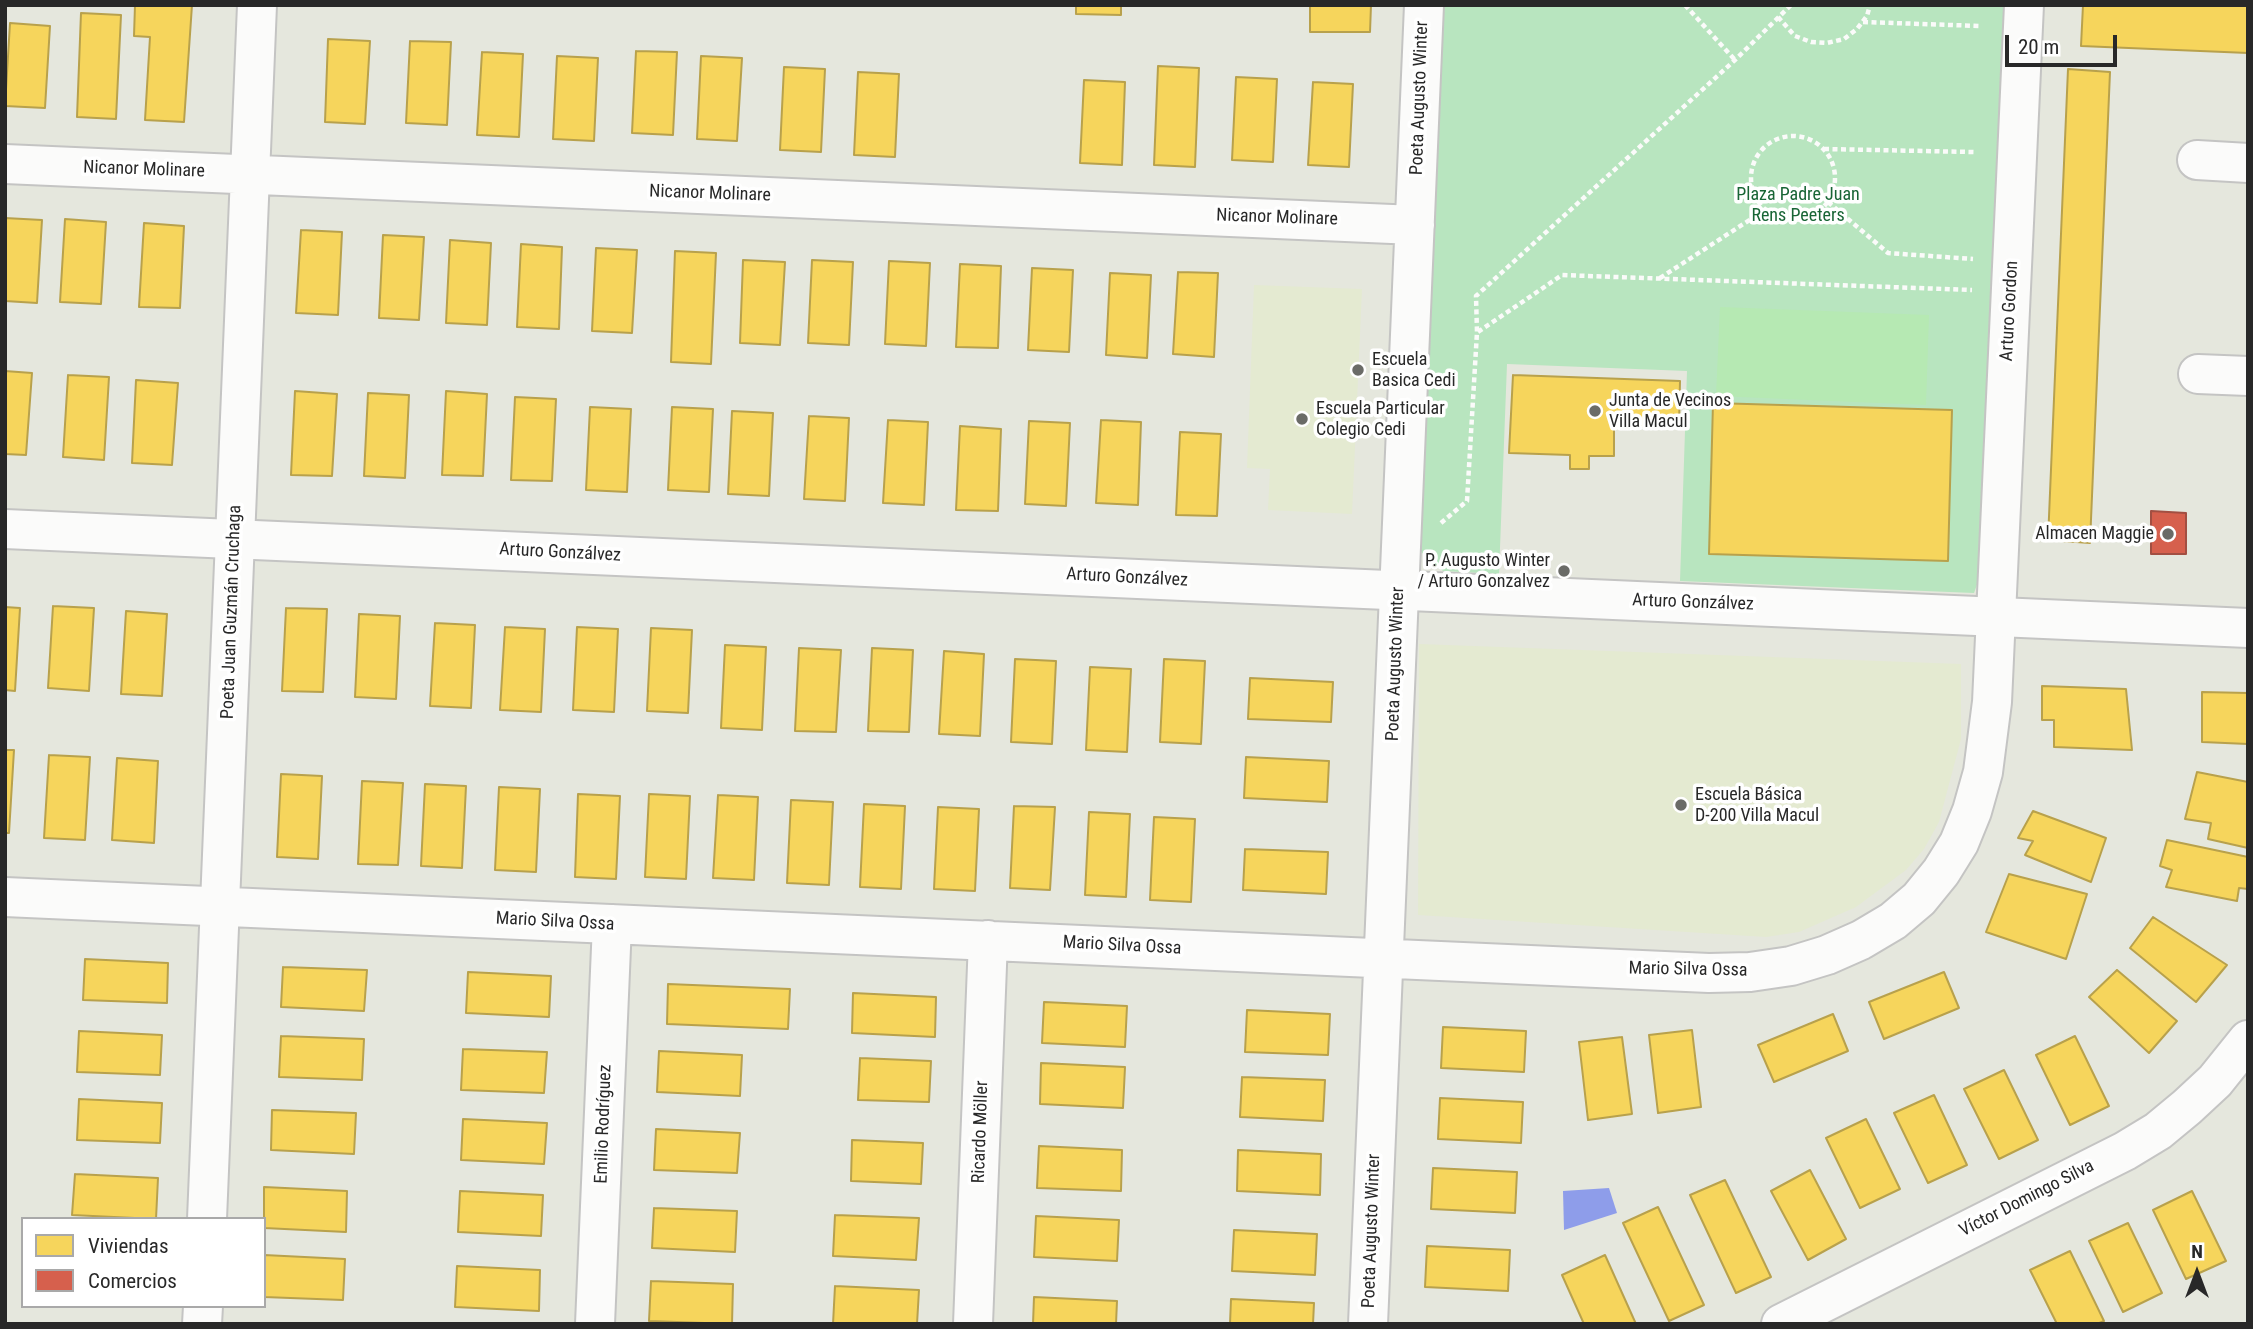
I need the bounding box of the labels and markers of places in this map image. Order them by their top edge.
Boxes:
place label: Escuela Basica Cedi [1372,349,1456,392]
marker: Escuela Basica Cedi [1350,362,1366,378]
place label: Junta de Vecinos Villa Macul [1609,390,1731,432]
place label: Escuela Particular Colegio Cedi [1316,398,1445,440]
marker: Junta de Vecinos Villa Macul [1587,403,1603,419]
marker: Escuela Particular Colegio Cedi [1294,411,1310,427]
place label: Almacen Maggie [2035,523,2154,545]
marker: Almacen Maggie [2160,526,2176,542]
place label: P. Augusto Winter / Arturo Gonzalvez [1417,550,1550,592]
marker: P. Augusto Winter / Arturo Gonzalvez [1556,563,1572,579]
place label: Escuela Básica D-200 Villa Macul [1695,784,1819,826]
marker: Escuela Básica D-200 Villa Macul [1673,797,1689,813]

